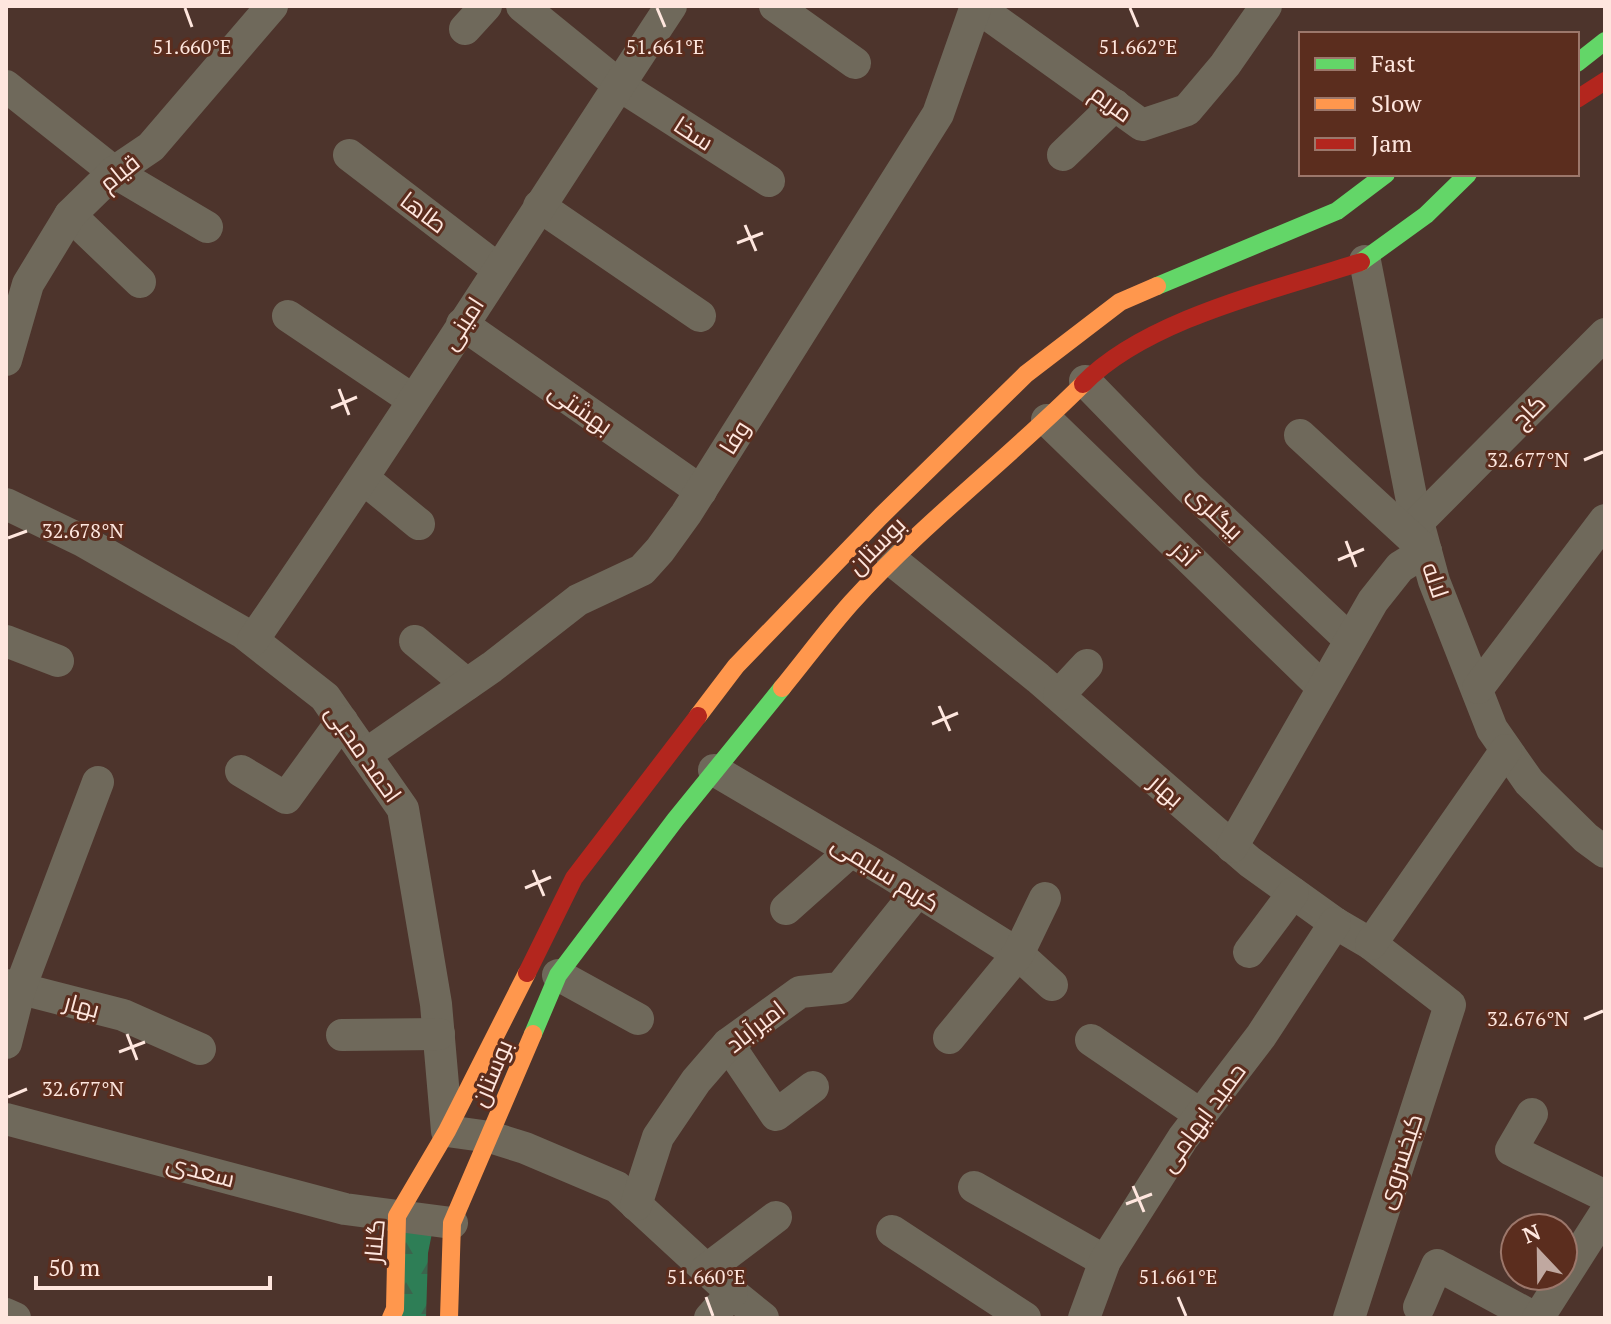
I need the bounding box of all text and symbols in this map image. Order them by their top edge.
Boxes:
legend [1299,32,1579,176]
text: 51.660°E [153,33,232,60]
text: 51.661°E [626,33,705,60]
text: 51.662°E [1099,33,1178,60]
text: Fast [1371,47,1416,79]
street label: مریم [1084,77,1140,130]
text: Slow [1371,87,1422,119]
street label: سخا [668,108,720,158]
text: Jam [1371,127,1412,159]
street label: قیام [92,146,147,199]
street label: طاها [394,184,454,240]
street label: امینی [433,290,491,356]
street label: بهشتی [543,374,619,442]
street label: کاج [1504,387,1553,436]
street label: وفا [711,414,757,460]
text: 32.677°N [1487,446,1569,473]
street label: بیگلری [1181,477,1251,547]
street label: بوستان [840,509,912,581]
text: 32.678°N [42,517,124,544]
street label: آذر [1164,532,1205,573]
street label: لاله [1415,558,1457,602]
street label: احمد محبی [319,698,409,808]
street label: بهار [1142,765,1191,814]
street label: کریم سلیمی [825,827,946,920]
street label: بهار [59,984,103,1025]
street label: امیرآباد [718,993,792,1059]
text: 32.676°N [1487,1005,1569,1032]
street label: بوستان [463,1034,519,1112]
street label: حمید ایهامی [1152,1056,1252,1178]
text: 32.677°N [42,1075,124,1102]
street label: کیخسروی [1369,1109,1429,1213]
street label: سعدی [163,1146,239,1194]
north arrow [1499,1212,1579,1292]
text: N [1518,1216,1545,1250]
street label: گلنار [356,1218,392,1266]
scale bar [36,1240,270,1290]
text: 50 m [48,1251,100,1283]
text: 51.660°E [667,1263,746,1290]
text: 51.661°E [1139,1263,1218,1290]

